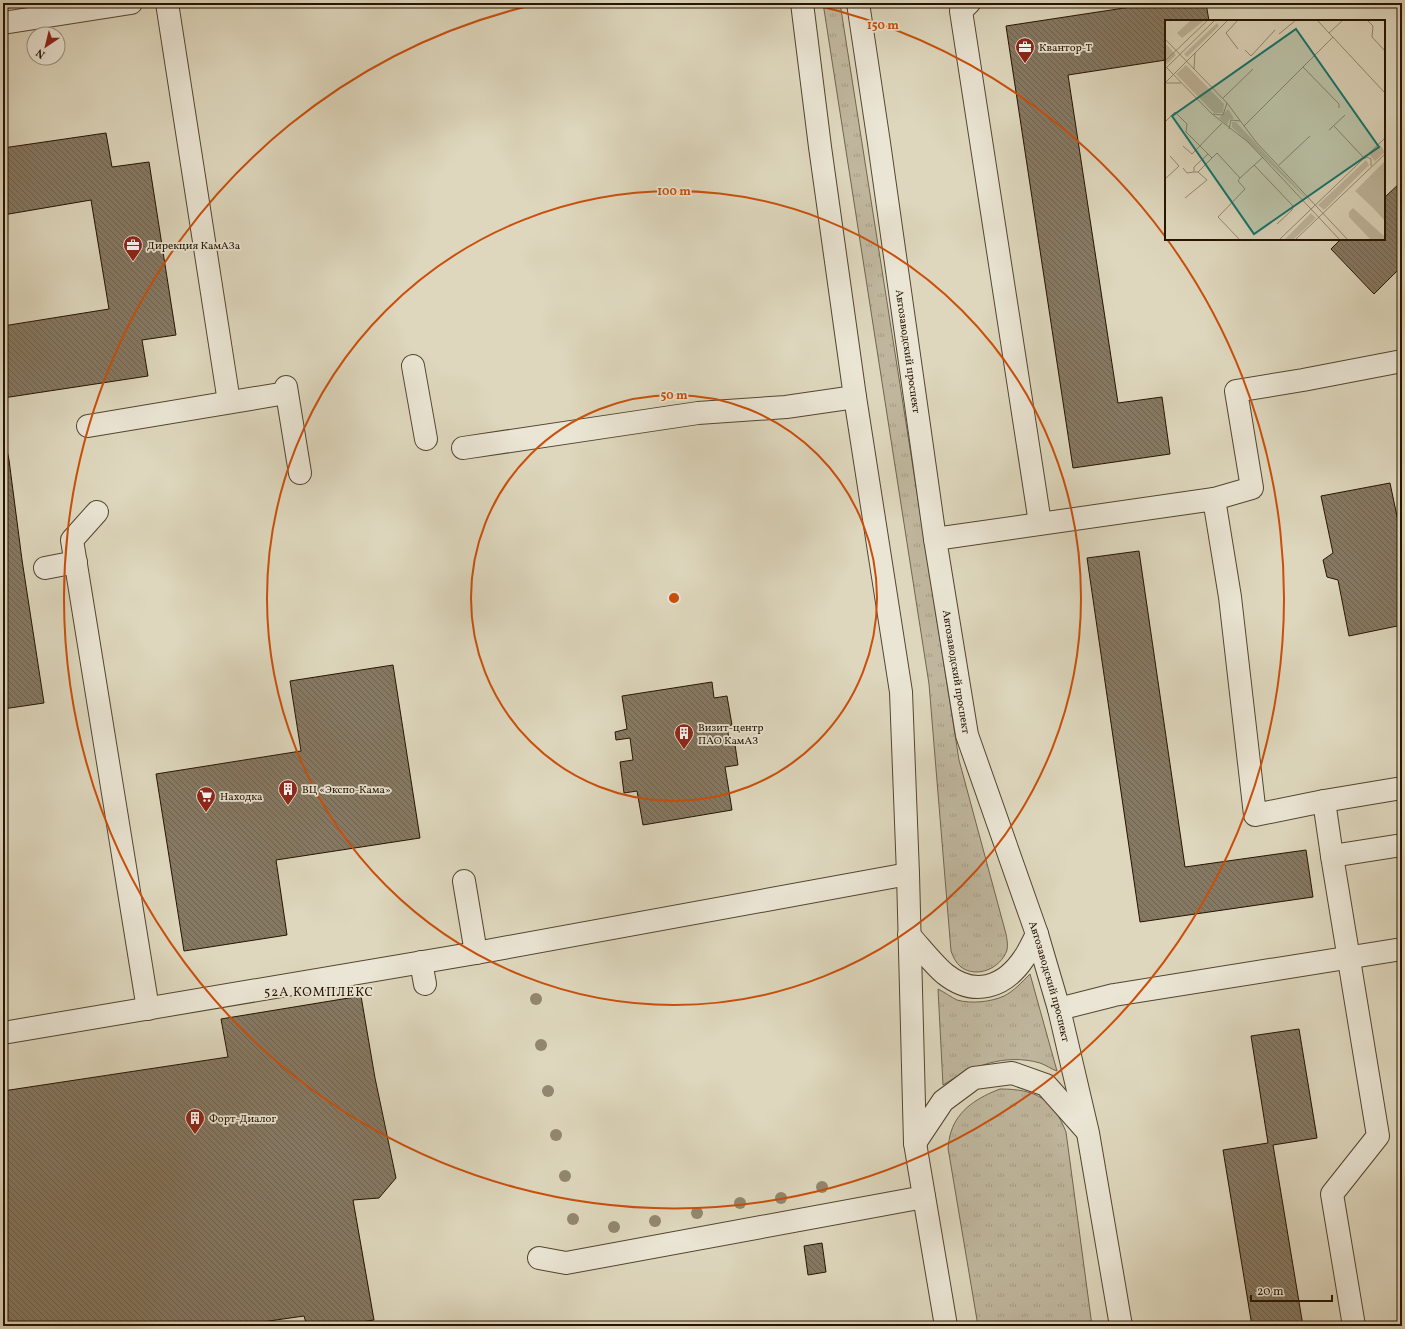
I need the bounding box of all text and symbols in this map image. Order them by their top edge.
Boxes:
text: 150 m [867,18,899,34]
inset map [1165,20,1385,240]
north arrow [26,26,66,66]
office icon: Квантор-Т [1014,36,1036,64]
place label: Квантор-Т [1039,41,1093,56]
text: N [34,45,49,61]
text: 100 m [657,184,691,200]
office icon: Дирекция КамАЗа [122,234,144,262]
place label: Дирекция КамАЗа [147,239,241,254]
street label: Автозаводский проспект [891,289,923,415]
text: 50 m [660,388,688,404]
centre of rings [667,591,681,605]
street label: Автозаводский проспект [938,609,973,735]
place label: Визит-центр ПАО КамАЗ [698,721,764,749]
building icon: Визит-центр ПАО КамАЗ [673,722,695,750]
building icon: ВЦ «Экспо-Кама» [277,778,299,806]
place label: ВЦ «Экспо-Кама» [302,783,391,798]
supermarket icon: Находка [195,785,217,813]
place label: Находка [220,790,263,805]
street label: Автозаводский проспект [1024,919,1073,1044]
district label: 52А КОМПЛЕКС [264,984,374,1002]
building icon: Форт-Диалог [184,1107,206,1135]
place label: Форт-Диалог [209,1112,276,1127]
scale bar [1251,1277,1332,1303]
text: 20 m [1257,1284,1284,1300]

